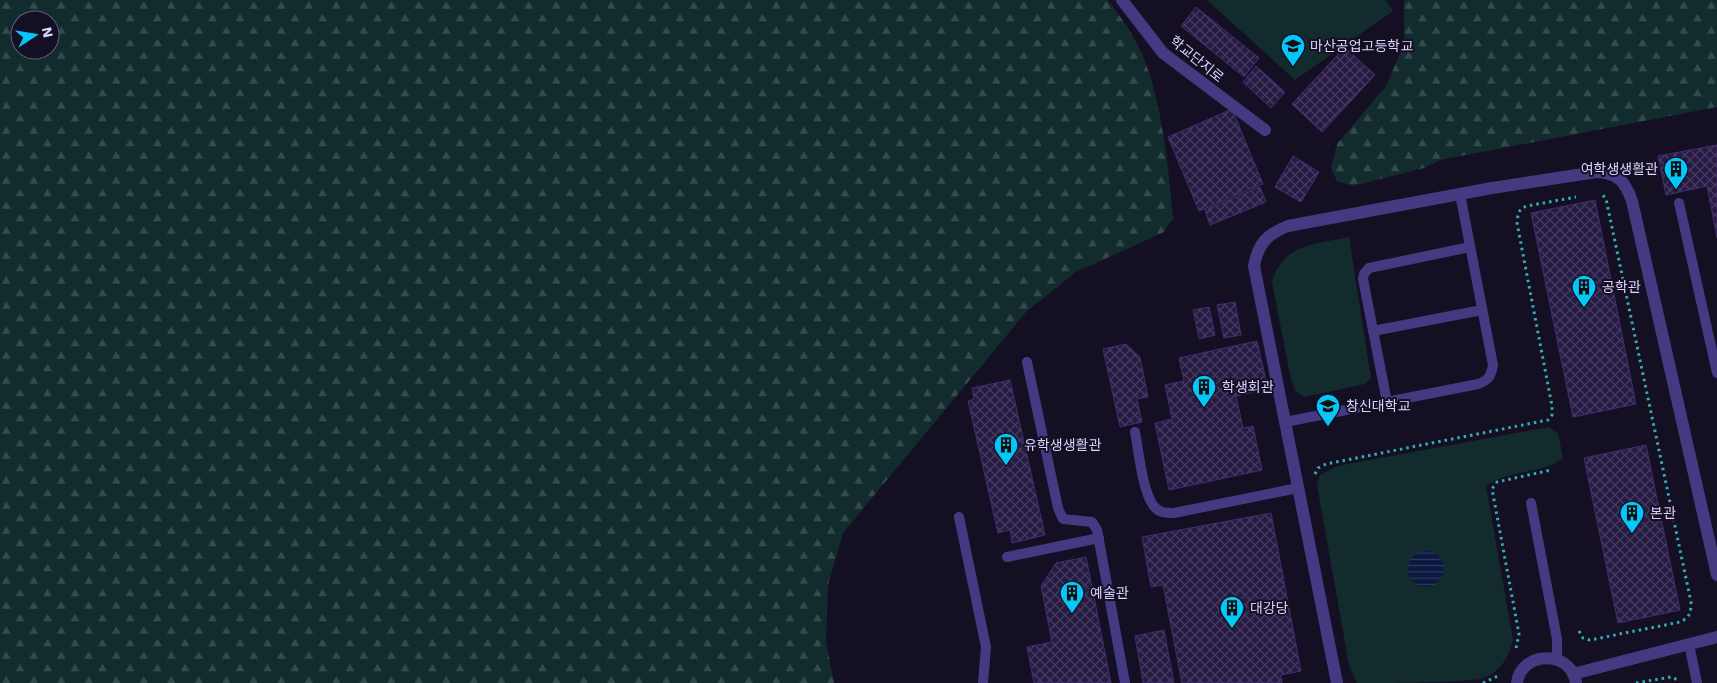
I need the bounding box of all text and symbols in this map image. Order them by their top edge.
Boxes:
north arrow [10,10,60,60]
text: N [39,26,57,39]
street label: 학교단지로 [1167,33,1227,86]
school or university icon: 마산공업고등학교 [1280,33,1306,67]
place label: 마산공업고등학교 [1310,38,1413,54]
building icon: 여학생생활관 [1663,156,1689,190]
place label: 여학생생활관 [1581,161,1658,177]
building icon: 공학관 [1571,274,1597,308]
place label: 공학관 [1602,279,1641,295]
building icon: 학생회관 [1191,374,1217,408]
place label: 학생회관 [1222,379,1274,395]
school or university icon: 창신대학교 [1315,393,1341,427]
place label: 창신대학교 [1346,398,1411,414]
building icon: 유학생생활관 [993,432,1019,466]
place label: 유학생생활관 [1024,437,1101,453]
building icon: 본관 [1619,500,1645,534]
place label: 본관 [1650,505,1676,521]
building icon: 예술관 [1059,580,1085,614]
place label: 예술관 [1090,585,1129,601]
building icon: 대강당 [1219,595,1245,629]
place label: 대강당 [1250,600,1289,616]

